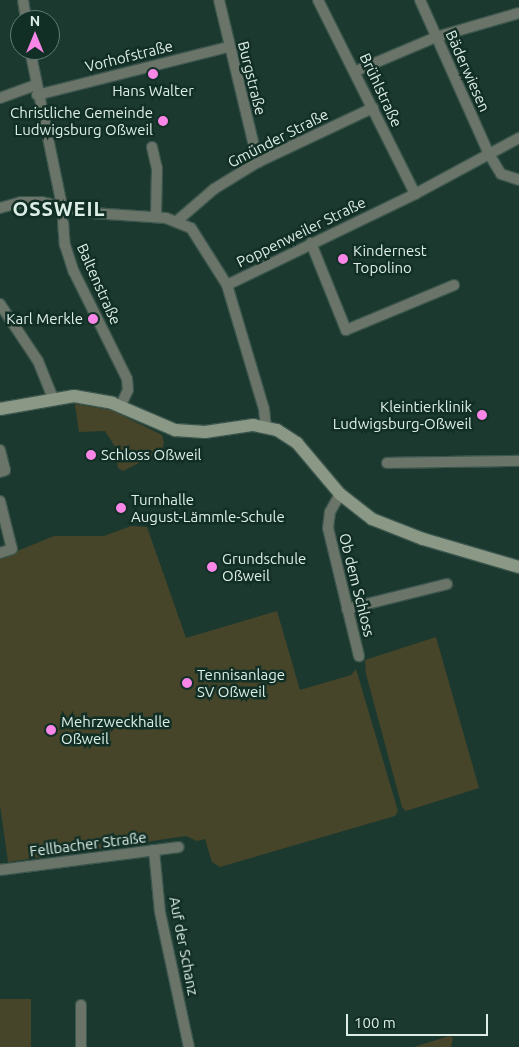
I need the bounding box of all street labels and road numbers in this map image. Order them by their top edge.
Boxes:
street label: Bäderwiesen [442,28,494,114]
street label: Vorhofstraße [83,36,175,76]
street label: Burgstraße [234,39,270,117]
street label: Brühlstraße [356,50,406,130]
street label: Gmünder Straße [225,105,331,171]
street label: Poppenweiler Straße [234,193,368,271]
street label: Baltenstraße [73,241,125,327]
street label: Ob dem Schloss [335,531,379,639]
street label: Fellbacher Straße [28,828,148,860]
street label: Auf der Schanz [166,895,202,997]

